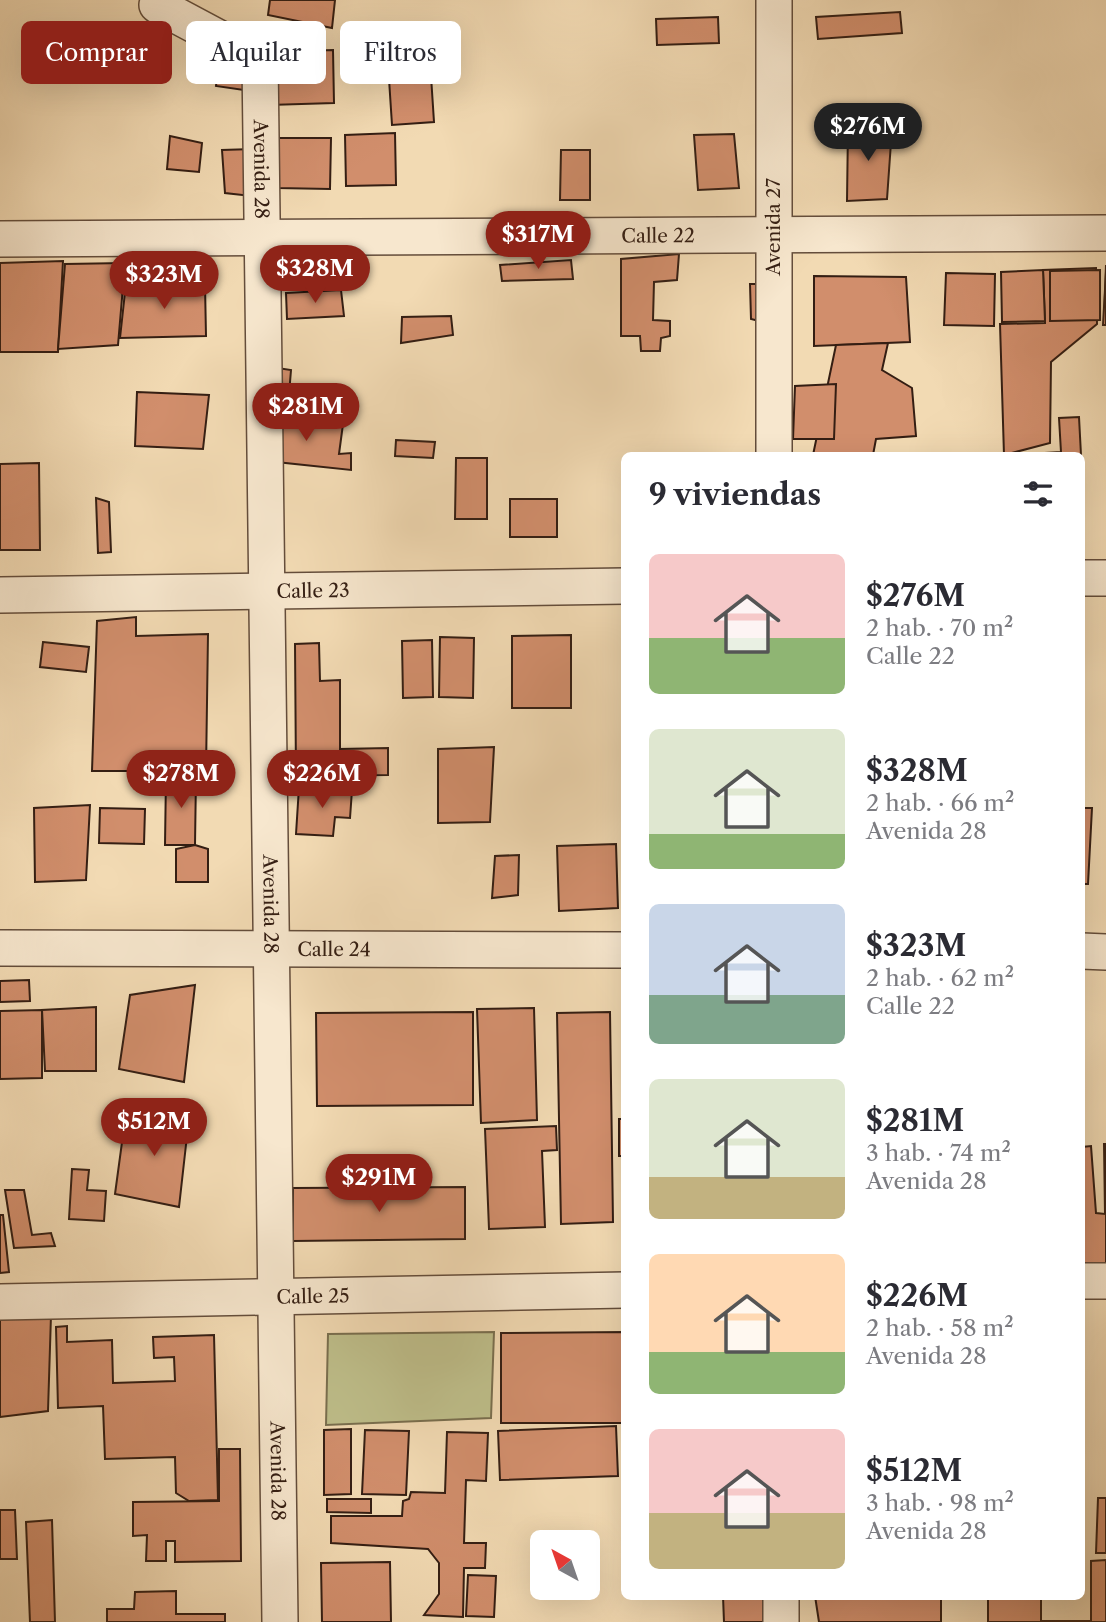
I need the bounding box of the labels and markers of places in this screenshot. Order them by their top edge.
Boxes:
pin: $276M [819,104,917,163]
pin: $317M [489,212,587,271]
pin: $328M [266,246,364,305]
pin: $323M [115,252,213,311]
pin: $281M [257,384,355,443]
pin: $278M [132,750,230,810]
pin: $226M [273,750,371,810]
pin: $512M [105,1098,203,1158]
pin: $291M [330,1154,428,1214]

